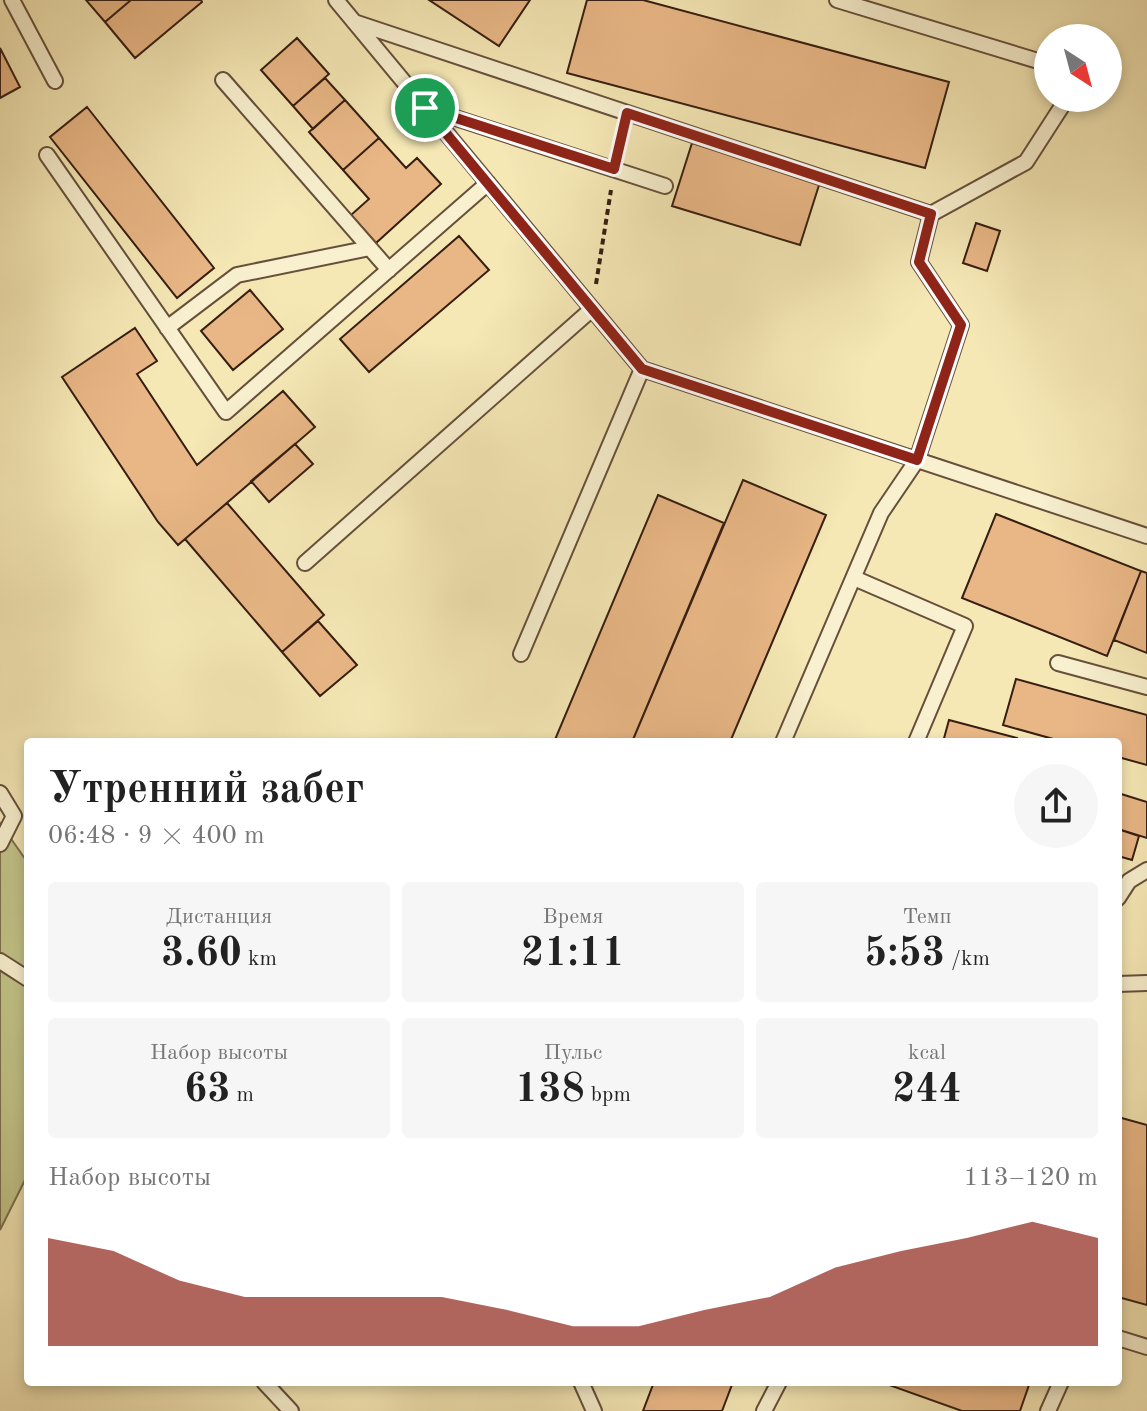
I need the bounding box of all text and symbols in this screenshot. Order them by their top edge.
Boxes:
north arrow [1034,24,1122,112]
map controls [1034,24,1122,112]
pin [391,74,459,142]
icon: arrive [403,86,447,130]
button: share [1014,764,1098,848]
text: Утренний забег [48,768,364,812]
text: 06:48 · 9 × 400 m [48,823,265,849]
text: Дистанция [166,906,272,928]
text: Время [543,906,603,928]
text: Темп [902,906,952,928]
text: 3.60 [161,935,242,975]
text: 21:11 [521,935,625,975]
text: 5:53 [864,935,945,975]
text: km [242,948,277,970]
text: /km [945,948,990,970]
text: Набор высоты [150,1042,288,1064]
text: Пульс [544,1042,602,1064]
text: kcal [908,1042,946,1064]
text: 63 [184,1071,230,1111]
text: 138 [515,1071,585,1111]
text: 244 [892,1071,962,1111]
text: m [230,1084,254,1106]
text: bpm [585,1084,631,1106]
text: Набор высоты [48,1165,211,1191]
text: 113–120 m [963,1165,1098,1191]

